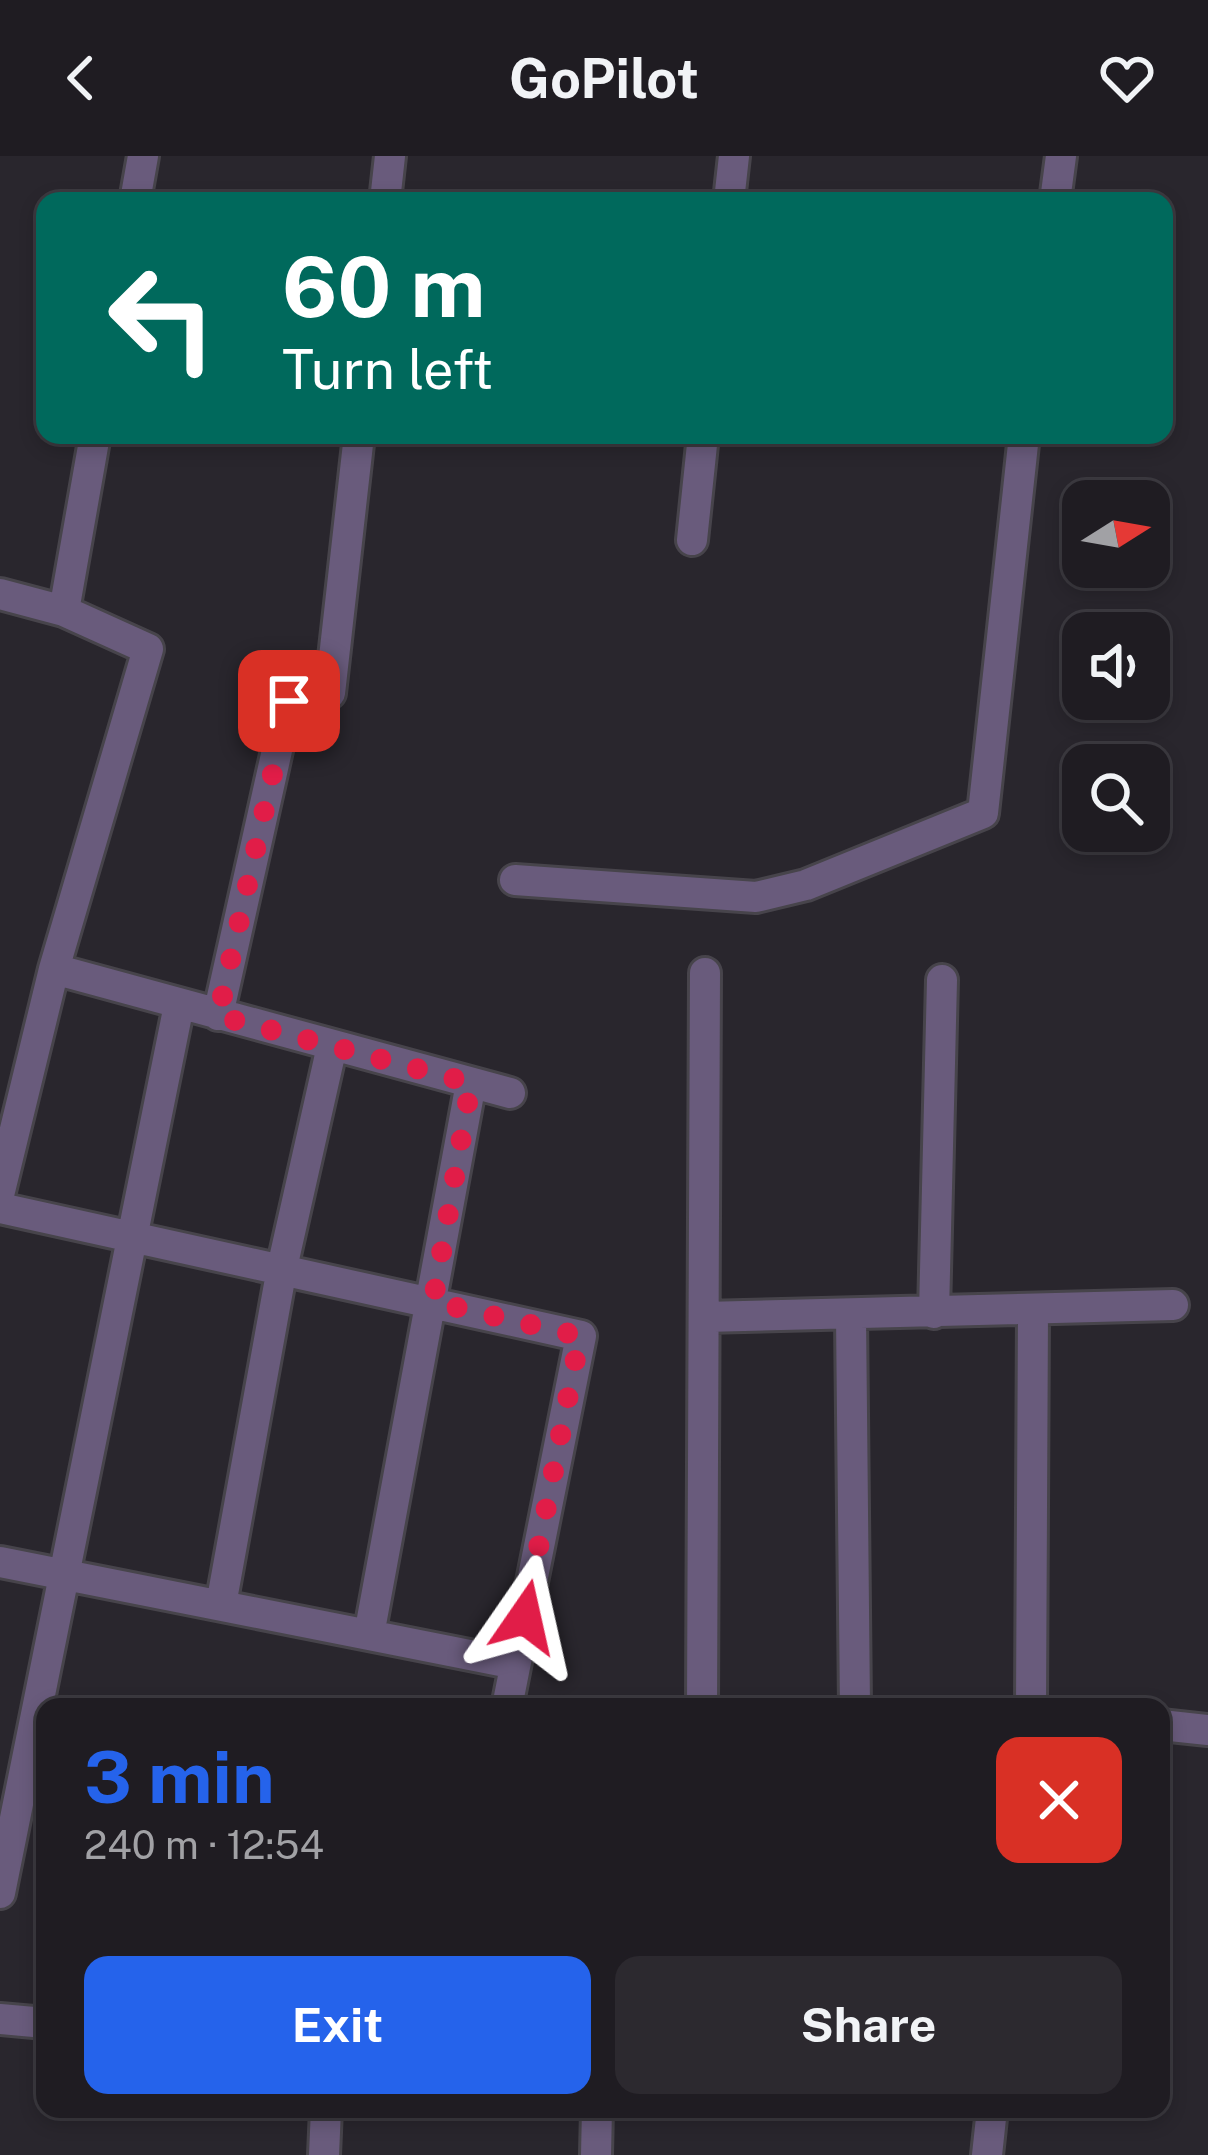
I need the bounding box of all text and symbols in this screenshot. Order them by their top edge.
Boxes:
icon: back [48,45,114,111]
icon: heart [1094,45,1160,111]
text: GoPilot [509,47,699,110]
text: 60 m [282,237,486,336]
icon: left [84,240,240,396]
text: Turn left [282,338,493,401]
north arrow [1062,480,1170,588]
map controls [1062,480,1170,852]
button: sound [1062,612,1170,720]
pin [238,650,340,752]
icon: arrive [256,668,322,734]
button: search [1062,744,1170,852]
position arrow [462,1554,588,1680]
text: 3 min [84,1735,275,1819]
button: close [996,1737,1122,1863]
text: 240 m · 12:54 [84,1822,324,1868]
button: Exit [84,1956,591,2094]
button: Share [615,1956,1122,2094]

